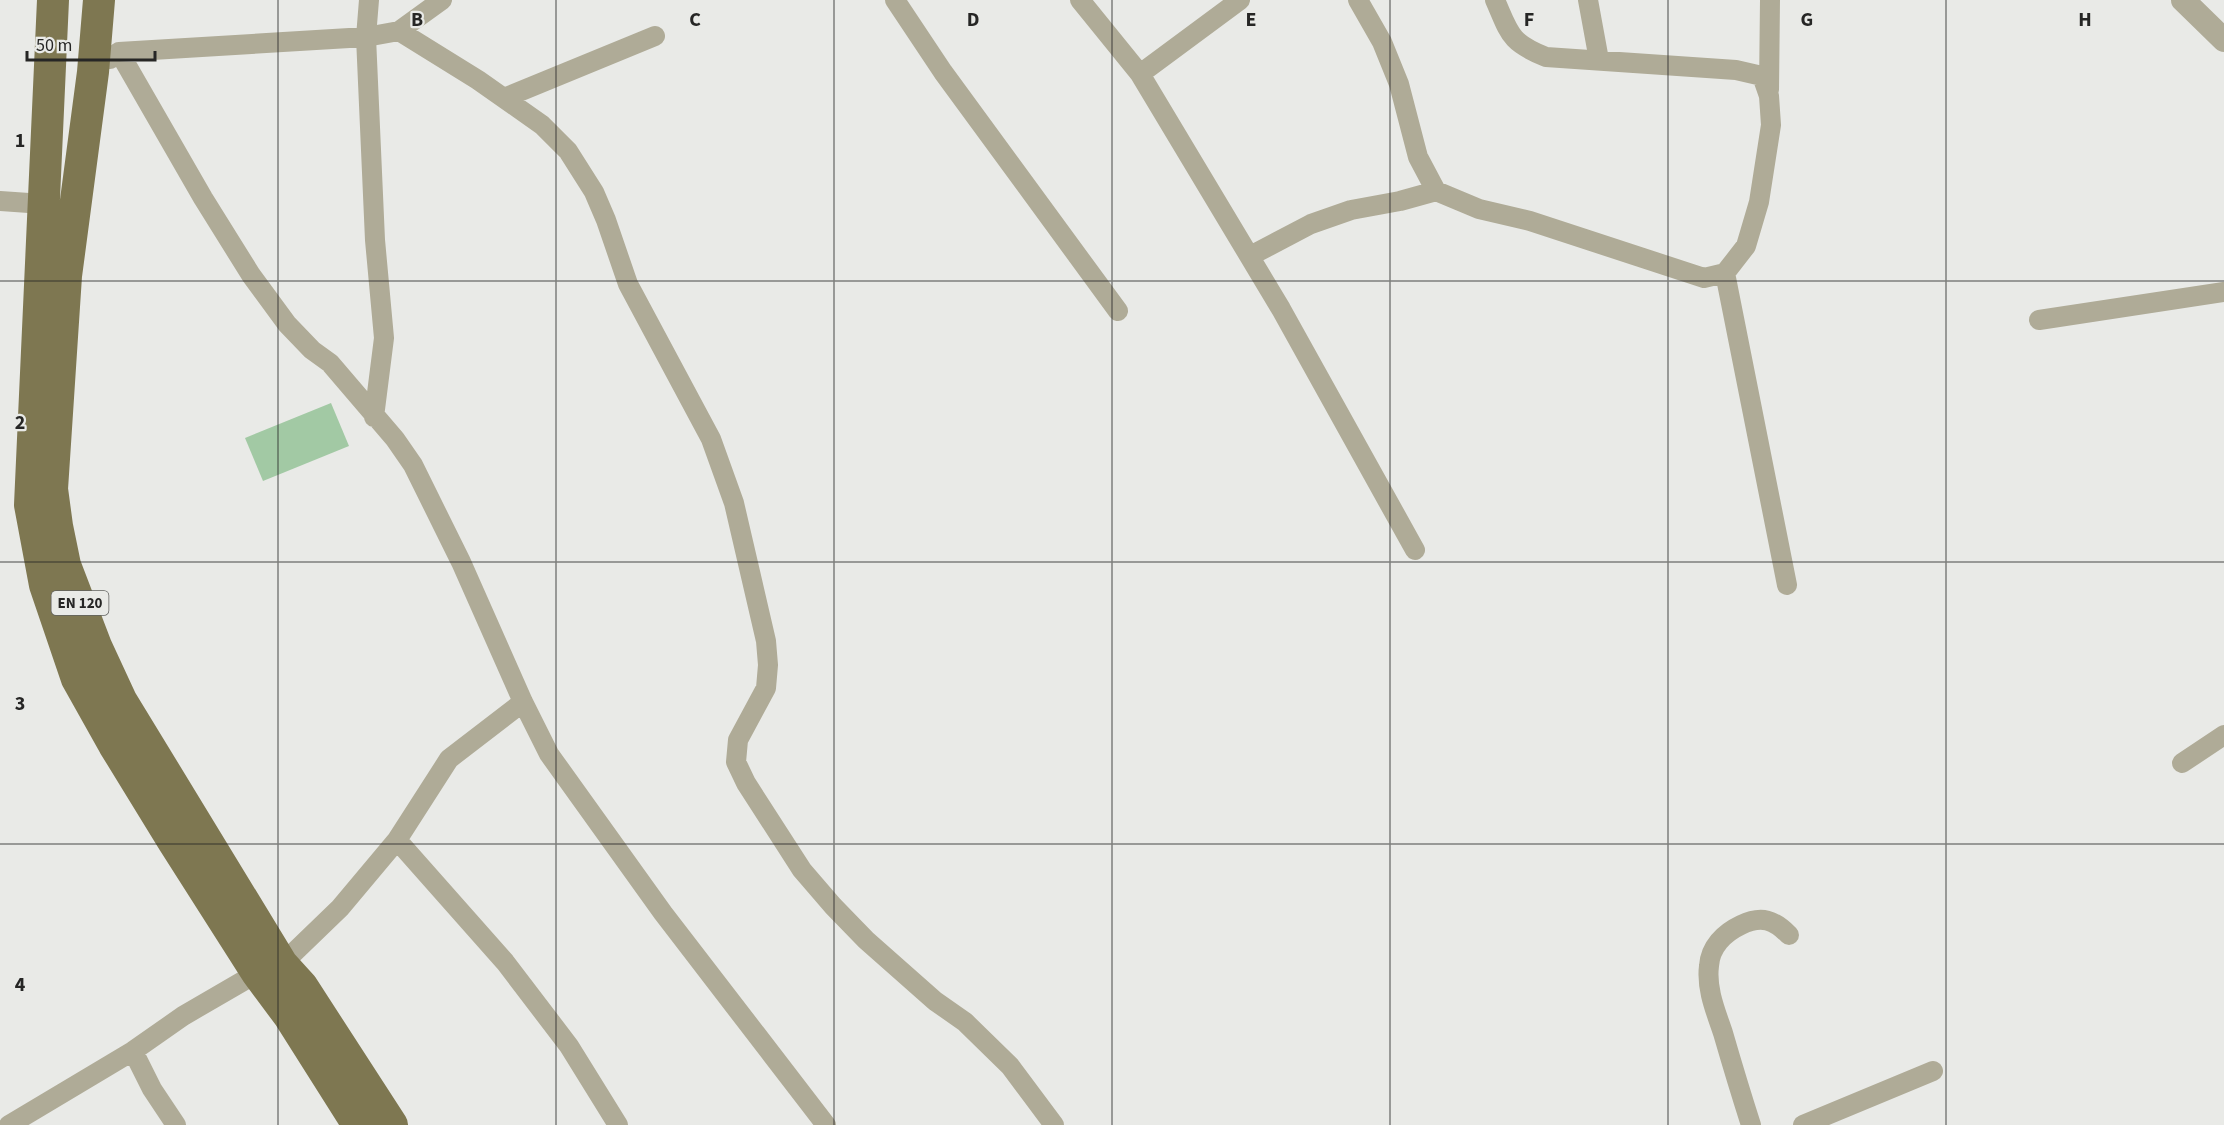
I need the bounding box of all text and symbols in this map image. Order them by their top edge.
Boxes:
text: B [411,6,423,34]
text: C [689,6,701,34]
text: D [967,6,979,34]
text: E [1246,6,1256,34]
text: F [1524,6,1534,34]
text: G [1801,6,1813,34]
text: H [2078,6,2092,34]
scale bar [27,24,154,62]
text: 50 m [36,33,72,58]
text: 1 [15,127,25,155]
text: 2 [15,409,25,437]
road number: EN 120 [52,591,109,615]
text: 3 [15,690,25,718]
text: 4 [15,971,26,999]

